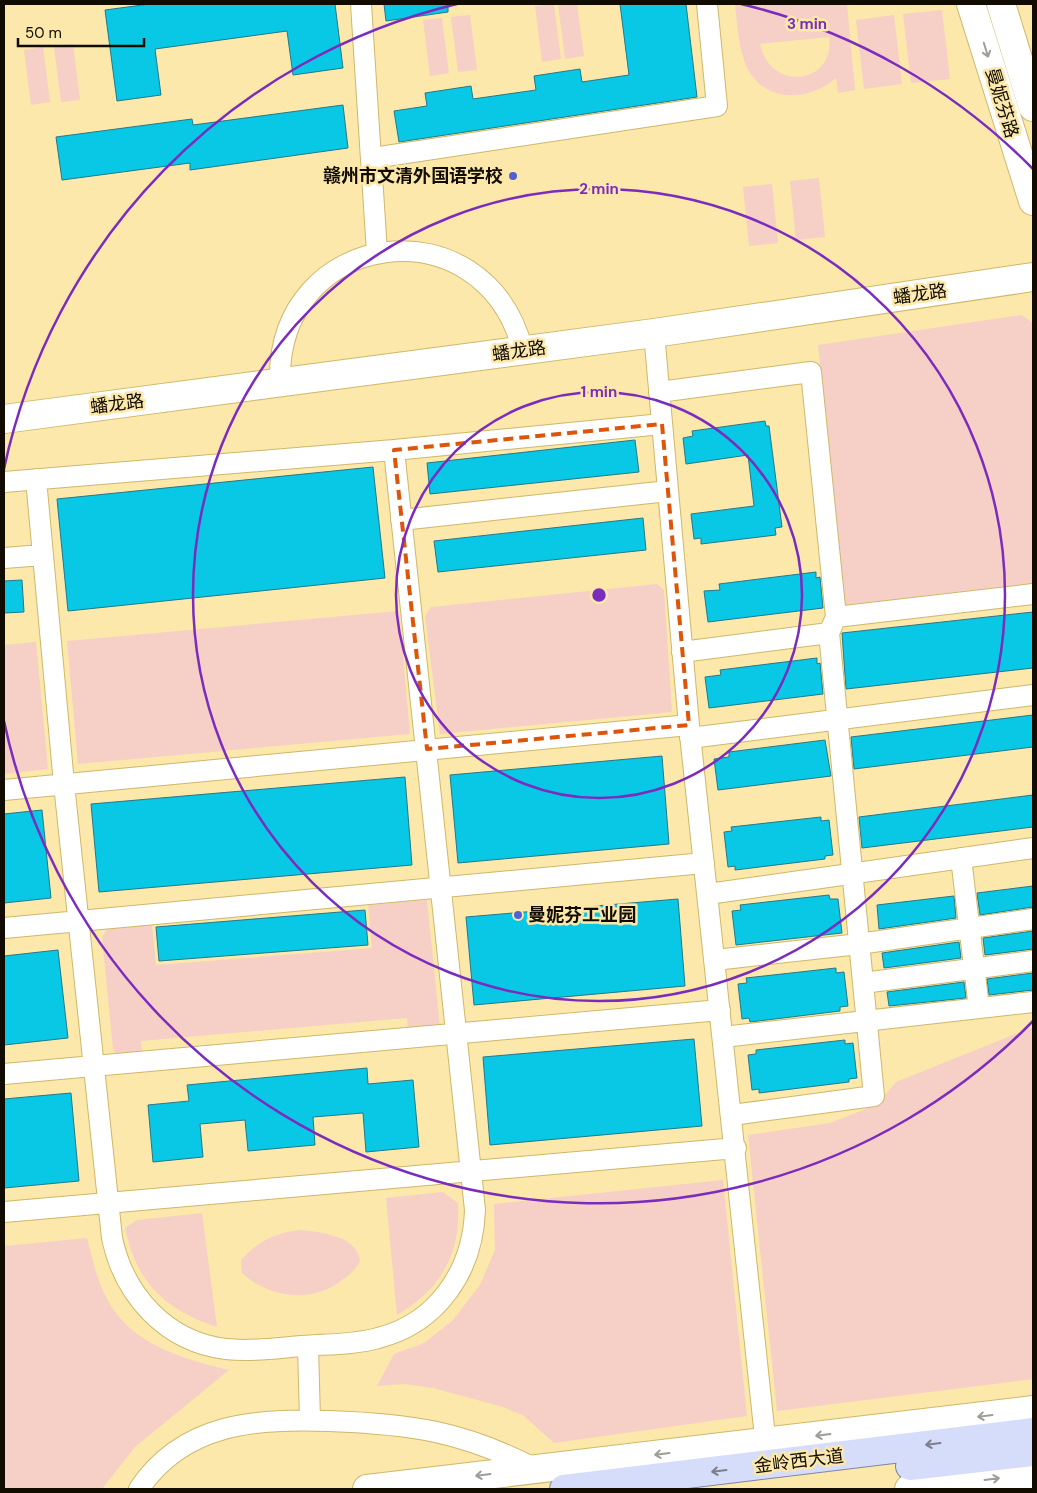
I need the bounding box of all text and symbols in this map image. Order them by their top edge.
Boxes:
text: 3 min [787,14,827,34]
scale bar [18,15,144,47]
text: 50 m [25,23,62,43]
one-way arrow [981,42,991,58]
street label: 曼妮芬路 [980,65,1024,141]
place label: 赣州市文清外国语学校 [323,164,503,188]
marker: 赣州市文清外国语学校 [507,170,519,182]
text: 2 min [579,179,619,199]
street label: 蟠龙路 [892,278,948,310]
street label: 蟠龙路 [491,335,547,367]
text: 1 min [581,382,617,402]
street label: 蟠龙路 [89,389,145,419]
centre of rings [590,586,608,604]
place label: 曼妮芬工业园 [528,903,636,927]
marker: 曼妮芬工业园 [512,909,524,921]
one-way arrow [977,1411,993,1421]
one-way arrow [816,1430,832,1440]
one-way arrow [925,1440,941,1450]
street label: 金岭西大道 [753,1444,845,1478]
one-way arrow [654,1449,670,1459]
one-way arrow [712,1466,728,1476]
one-way arrow [476,1471,492,1481]
one-way arrow [984,1474,1000,1484]

